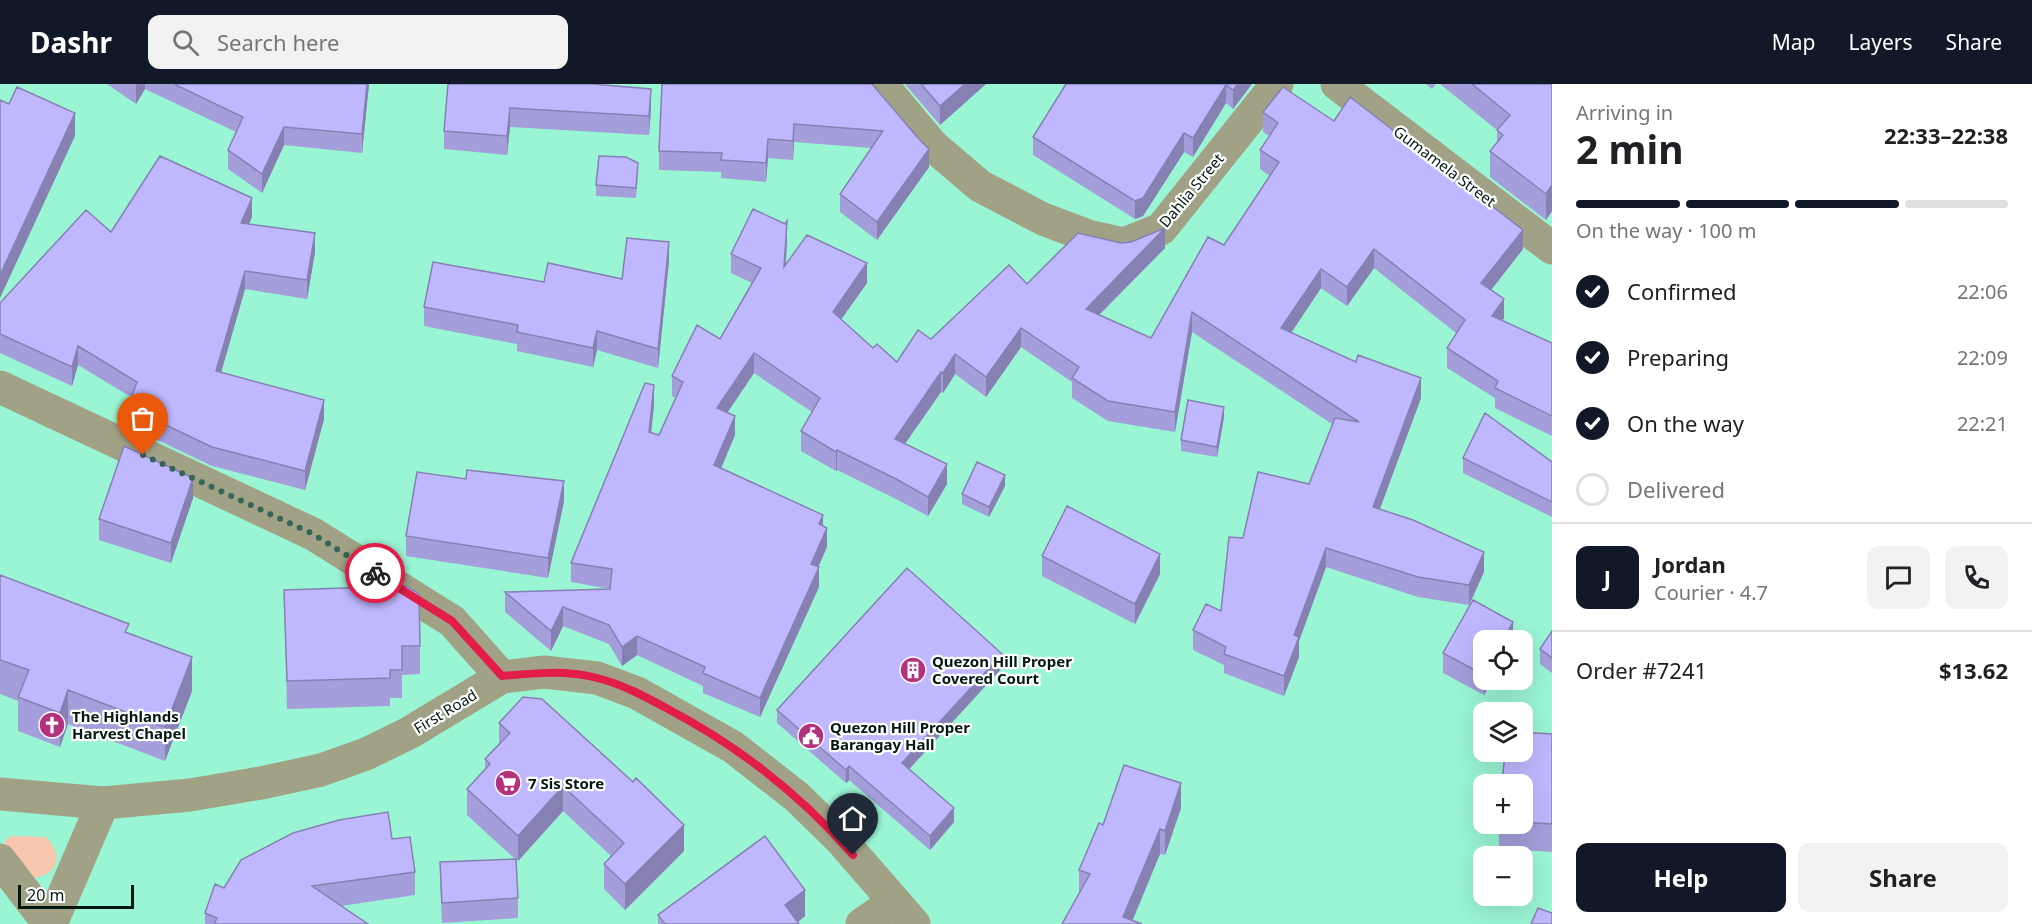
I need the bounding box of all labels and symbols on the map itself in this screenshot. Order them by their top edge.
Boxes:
street label: Gumamela Street [1390,121,1501,211]
street label: Dahlia Street [1154,148,1228,231]
pin [117,393,168,455]
courier [345,543,405,603]
place label: Quezon Hill Proper Covered Court [932,651,1072,688]
building icon: Quezon Hill Proper Covered Court [898,655,928,685]
street label: First Road [410,684,480,738]
place label: The Highlands Harvest Chapel [72,706,186,743]
church icon: The Highlands Harvest Chapel [37,710,67,740]
place label: Quezon Hill Proper Barangay Hall [830,717,970,754]
public building icon: Quezon Hill Proper Barangay Hall [796,721,826,751]
supermarket icon: 7 Sis Store [493,768,523,798]
place label: 7 Sis Store [528,773,604,793]
pin [827,793,878,855]
scale bar [18,882,134,910]

